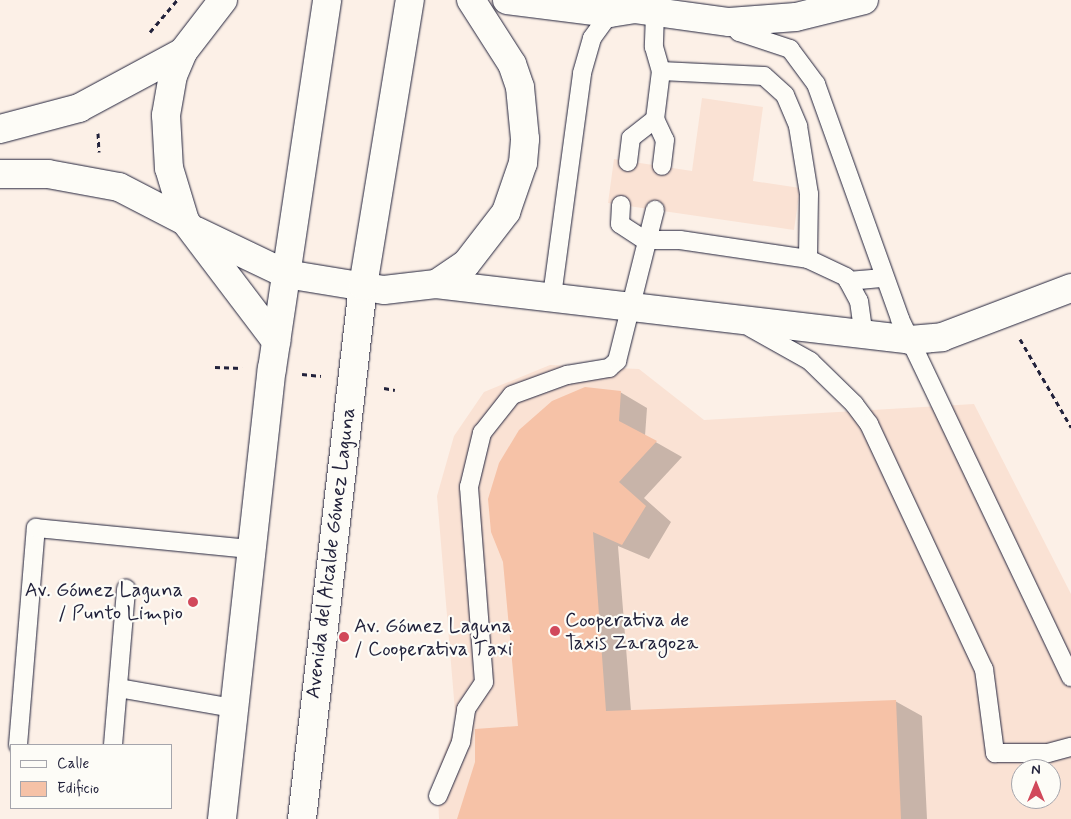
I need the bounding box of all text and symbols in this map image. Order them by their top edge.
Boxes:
street label: Avenida del Alcalde Gómez Laguna [301,404,361,702]
place label: Av. Gómez Laguna / Punto Limpio [22,578,183,625]
marker: Av. Gómez Laguna / Punto Limpio [187,596,199,608]
place label: Cooperativa de Taxis Zaragoza [565,608,693,655]
place label: Av. Gómez Laguna / Cooperativa Taxi [354,614,515,661]
marker: Cooperativa de Taxis Zaragoza [549,625,561,637]
marker: Av. Gómez Laguna / Cooperativa Taxi [338,631,350,643]
legend [10,744,172,809]
text: Calle [57,754,89,774]
north arrow [1011,759,1061,809]
text: N [1031,761,1041,779]
text: Edificio [57,779,99,799]

